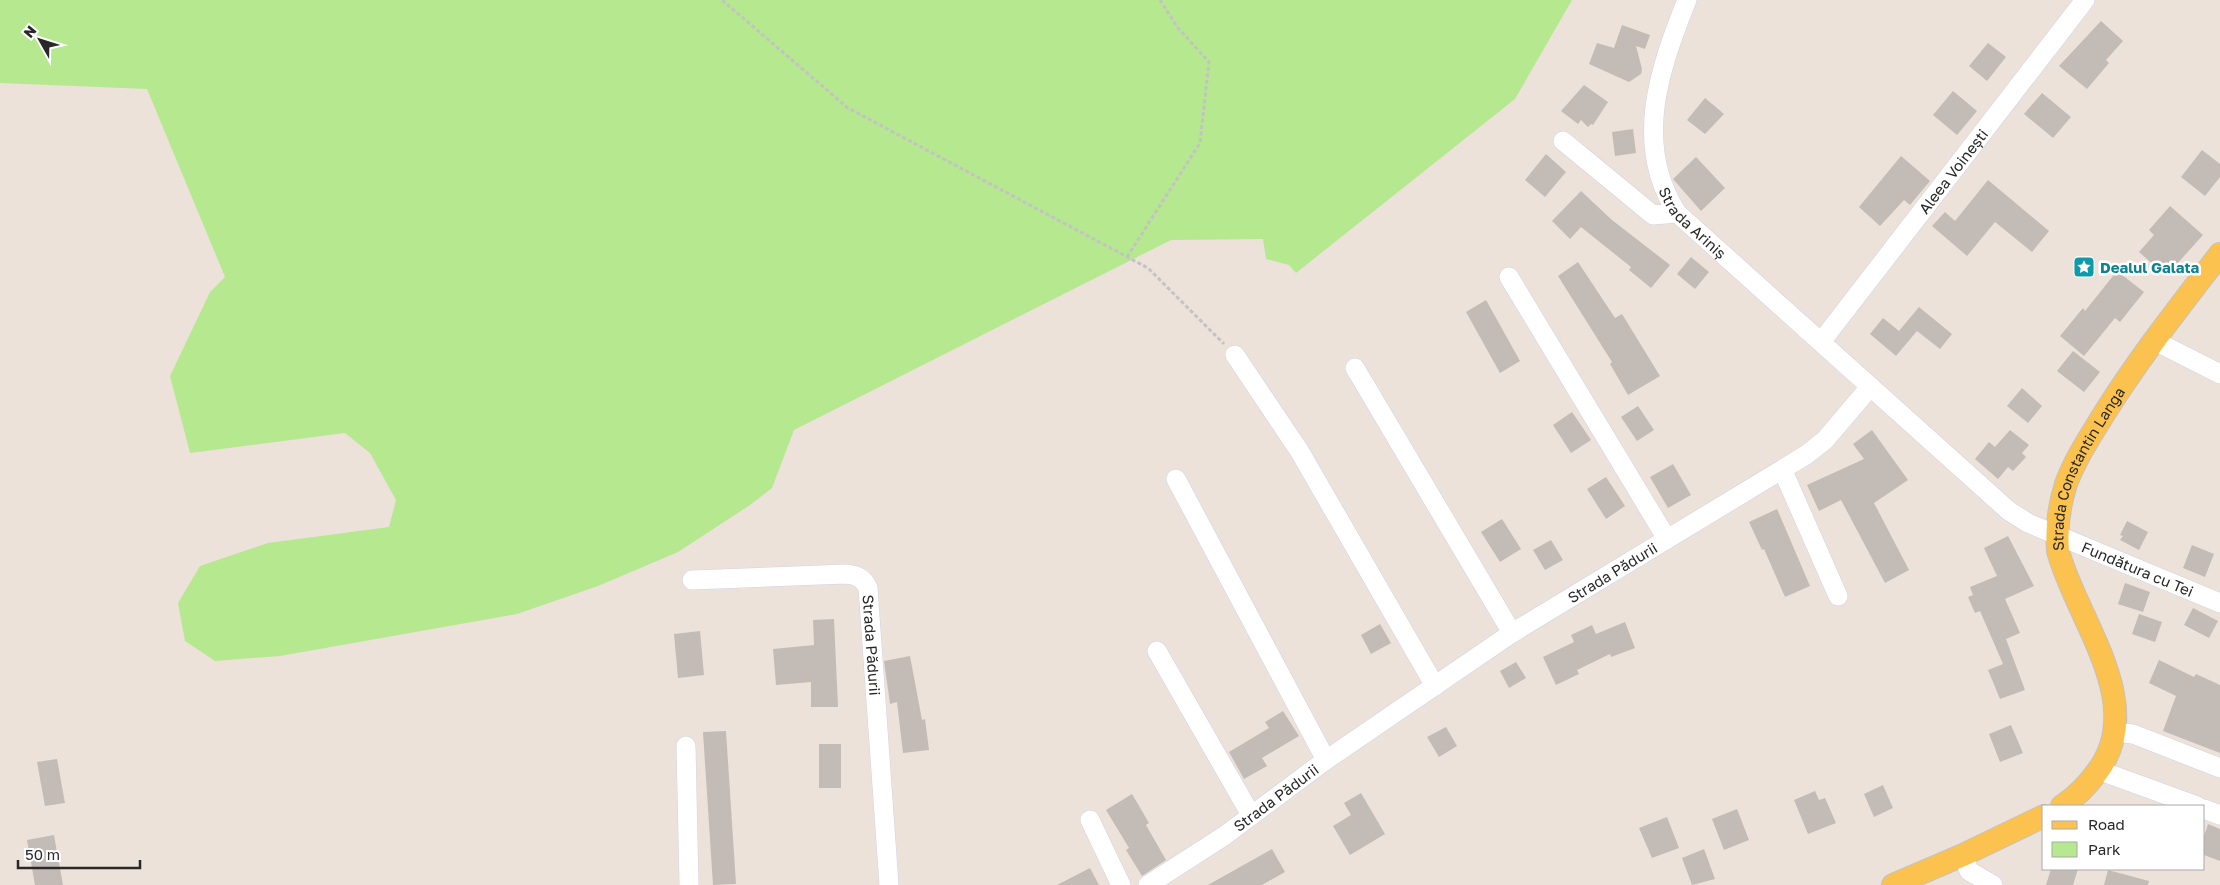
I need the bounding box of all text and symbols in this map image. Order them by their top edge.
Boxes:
north arrow [15,15,65,65]
text: N [20,22,39,41]
street label: Aleea Voinești [1915,125,1991,217]
street label: Strada Ariniș [1656,184,1730,262]
place icon: Dealul Galata [2072,255,2096,279]
place label: Dealul Galata [2100,258,2199,276]
street label: Strada Constantin Langa [2048,383,2128,551]
street label: Fundătura cu Tei [2079,537,2196,600]
street label: Strada Pădurii [1564,538,1660,606]
street label: Strada Pădurii [859,594,885,696]
street label: Strada Pădurii [1230,760,1322,835]
legend [2042,805,2205,870]
text: Road [2088,815,2125,833]
scale bar [18,838,140,870]
text: Park [2088,840,2121,858]
text: 50 m [25,845,60,863]

